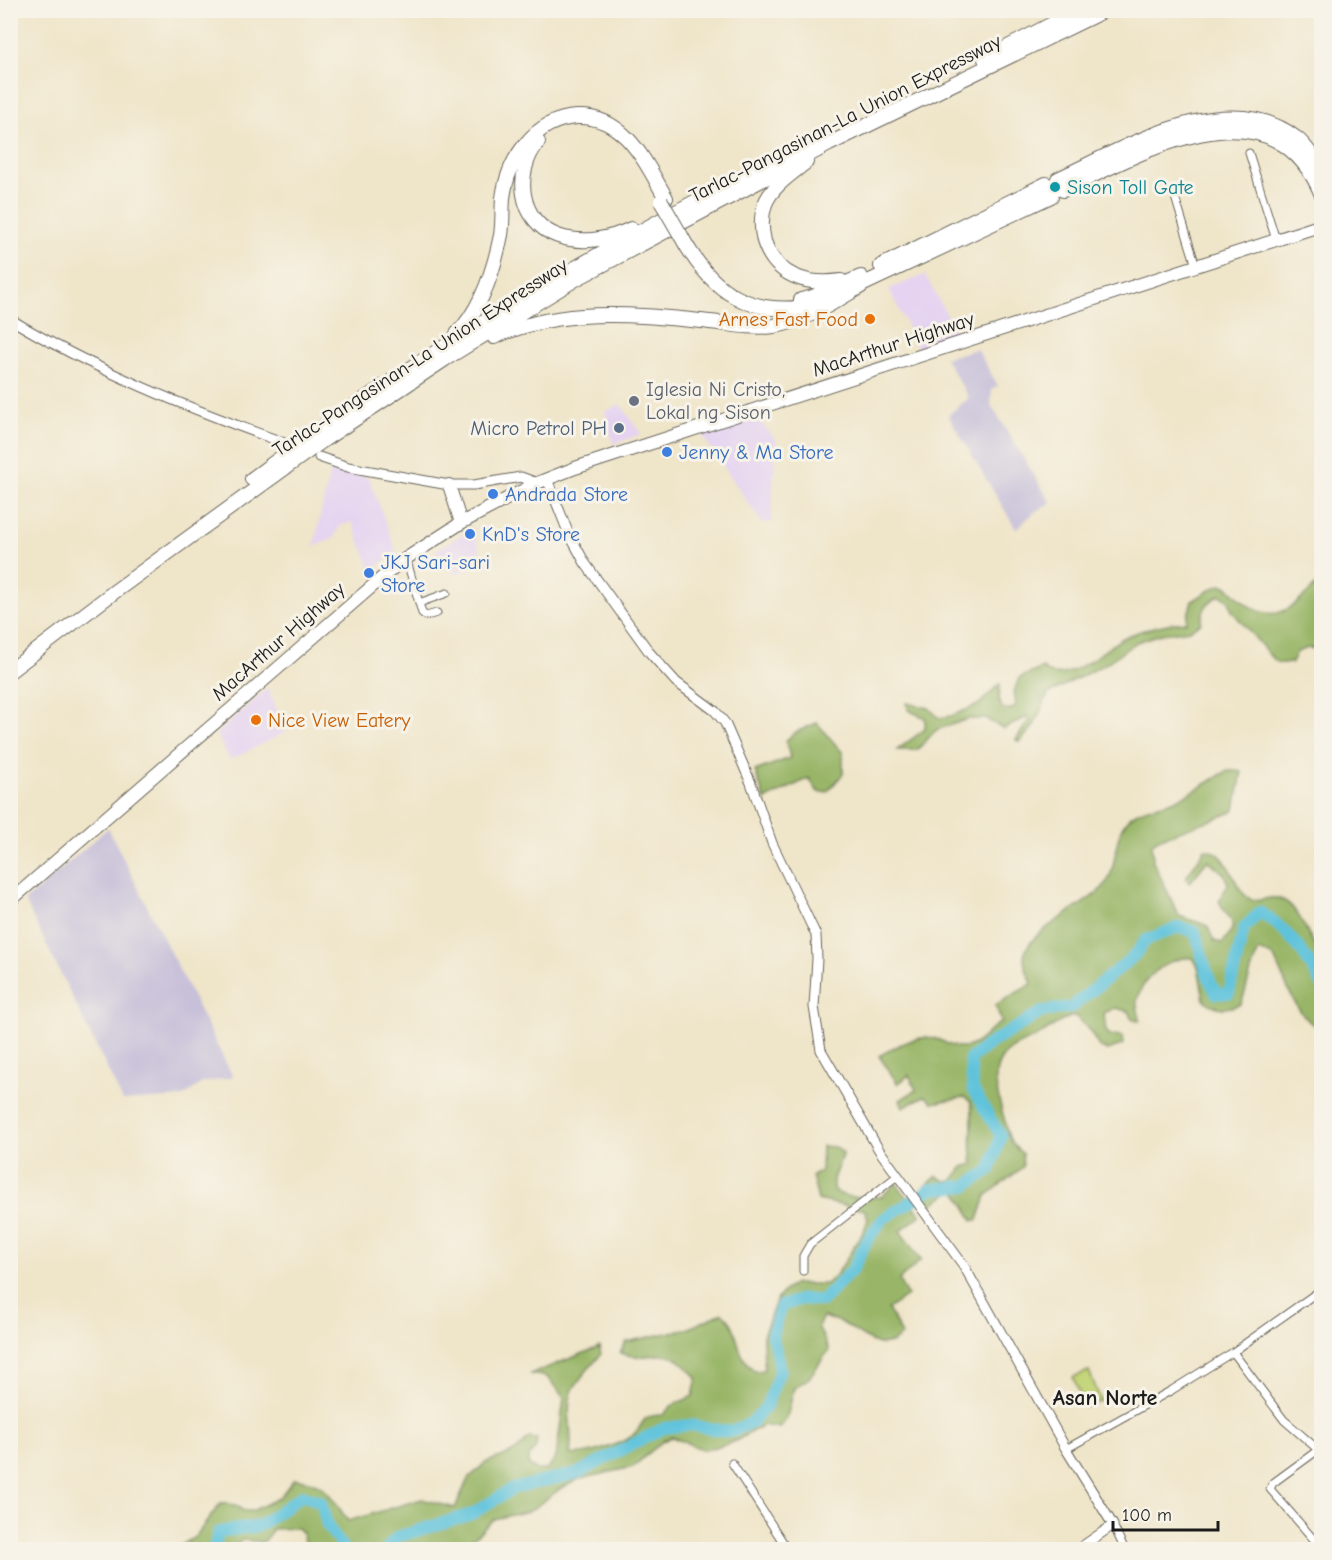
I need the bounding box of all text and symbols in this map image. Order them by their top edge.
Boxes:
street label: Tarlac-Pangasinan-La Union Expressway [685,29,1005,207]
place label: Sison Toll Gate [1067,176,1194,199]
marker: Sison Toll Gate [1048,180,1062,194]
street label: Tarlac-Pangasinan-La Union Expressway [269,253,572,462]
street label: MacArthur Highway [809,307,977,381]
place label: Arnes Fast Food [719,308,858,331]
marker: Arnes Fast Food [863,312,877,326]
place label: Iglesia Ni Cristo, Lokal ng Sison [646,378,785,424]
marker: Iglesia Ni Cristo, Lokal ng Sison [627,394,641,408]
place label: Micro Petrol PH [470,417,607,440]
marker: Micro Petrol PH [612,421,626,435]
place label: Jenny & Ma Store [679,441,834,464]
marker: Jenny & Ma Store [660,445,674,459]
place label: Andrada Store [505,483,628,506]
marker: Andrada Store [486,487,500,501]
place label: KnD's Store [482,523,580,546]
marker: KnD's Store [463,527,477,541]
place label: JKJ Sari-sari Store [381,551,490,597]
marker: JKJ Sari-sari Store [362,566,376,580]
street label: MacArthur Highway [207,577,350,705]
place label: Nice View Eatery [268,709,410,732]
marker: Nice View Eatery [249,713,263,727]
district label: Asan Norte [1053,1385,1157,1411]
scale bar [1113,1494,1218,1532]
text: 100 m [1122,1505,1172,1526]

